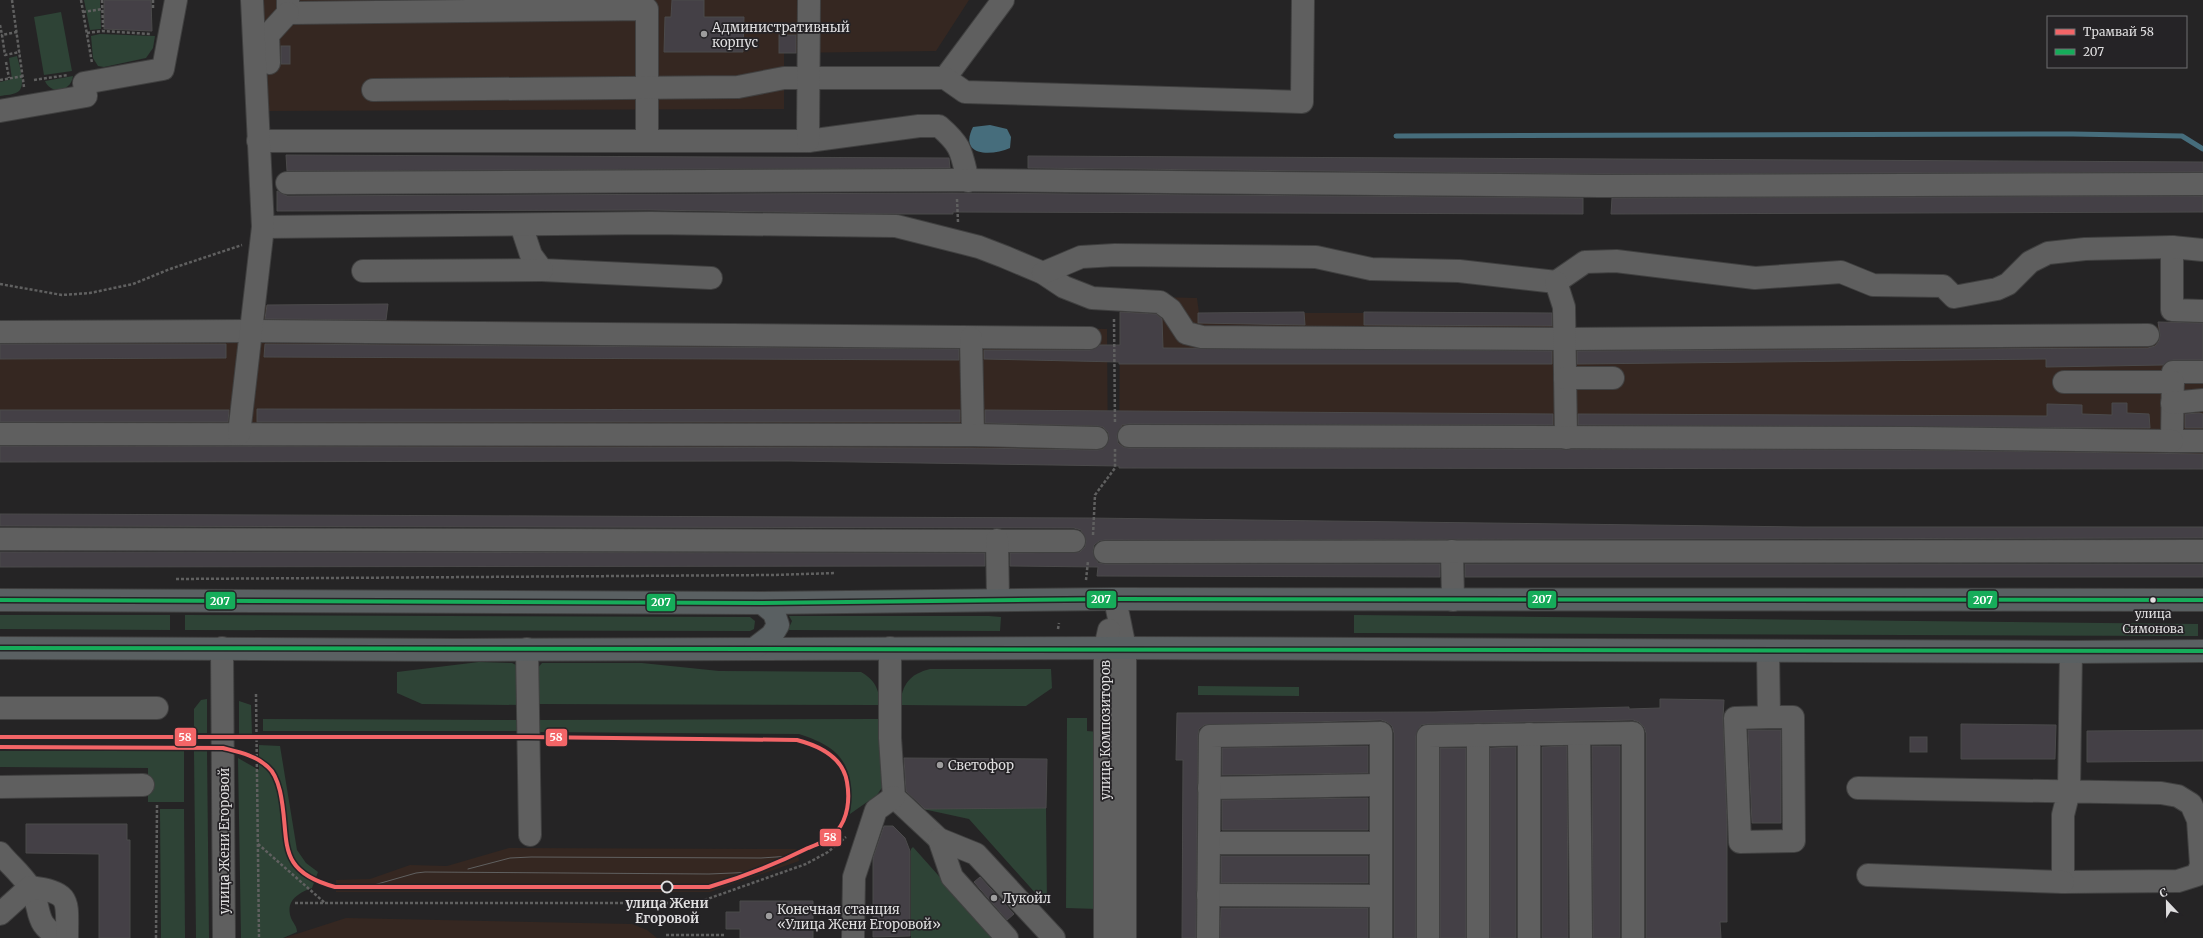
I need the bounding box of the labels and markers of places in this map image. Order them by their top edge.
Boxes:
place label: Административный корпус [711,19,850,51]
marker: Административный корпус [699,29,709,39]
marker: улица Симонова [2148,595,2158,605]
place label: улица Симонова [2122,606,2184,636]
place label: Светофор [948,757,1014,774]
marker: Светофор [935,760,945,770]
marker: улица Жени Егоровой [660,880,674,894]
place label: Лукойл [1002,890,1051,907]
marker: Лукойл [989,893,999,903]
place label: улица Жени Егоровой [625,895,709,927]
place label: Конечная станция «Улица Жени Егоровой» [777,901,941,933]
marker: Конечная станция «Улица Жени Егоровой» [764,911,774,921]

